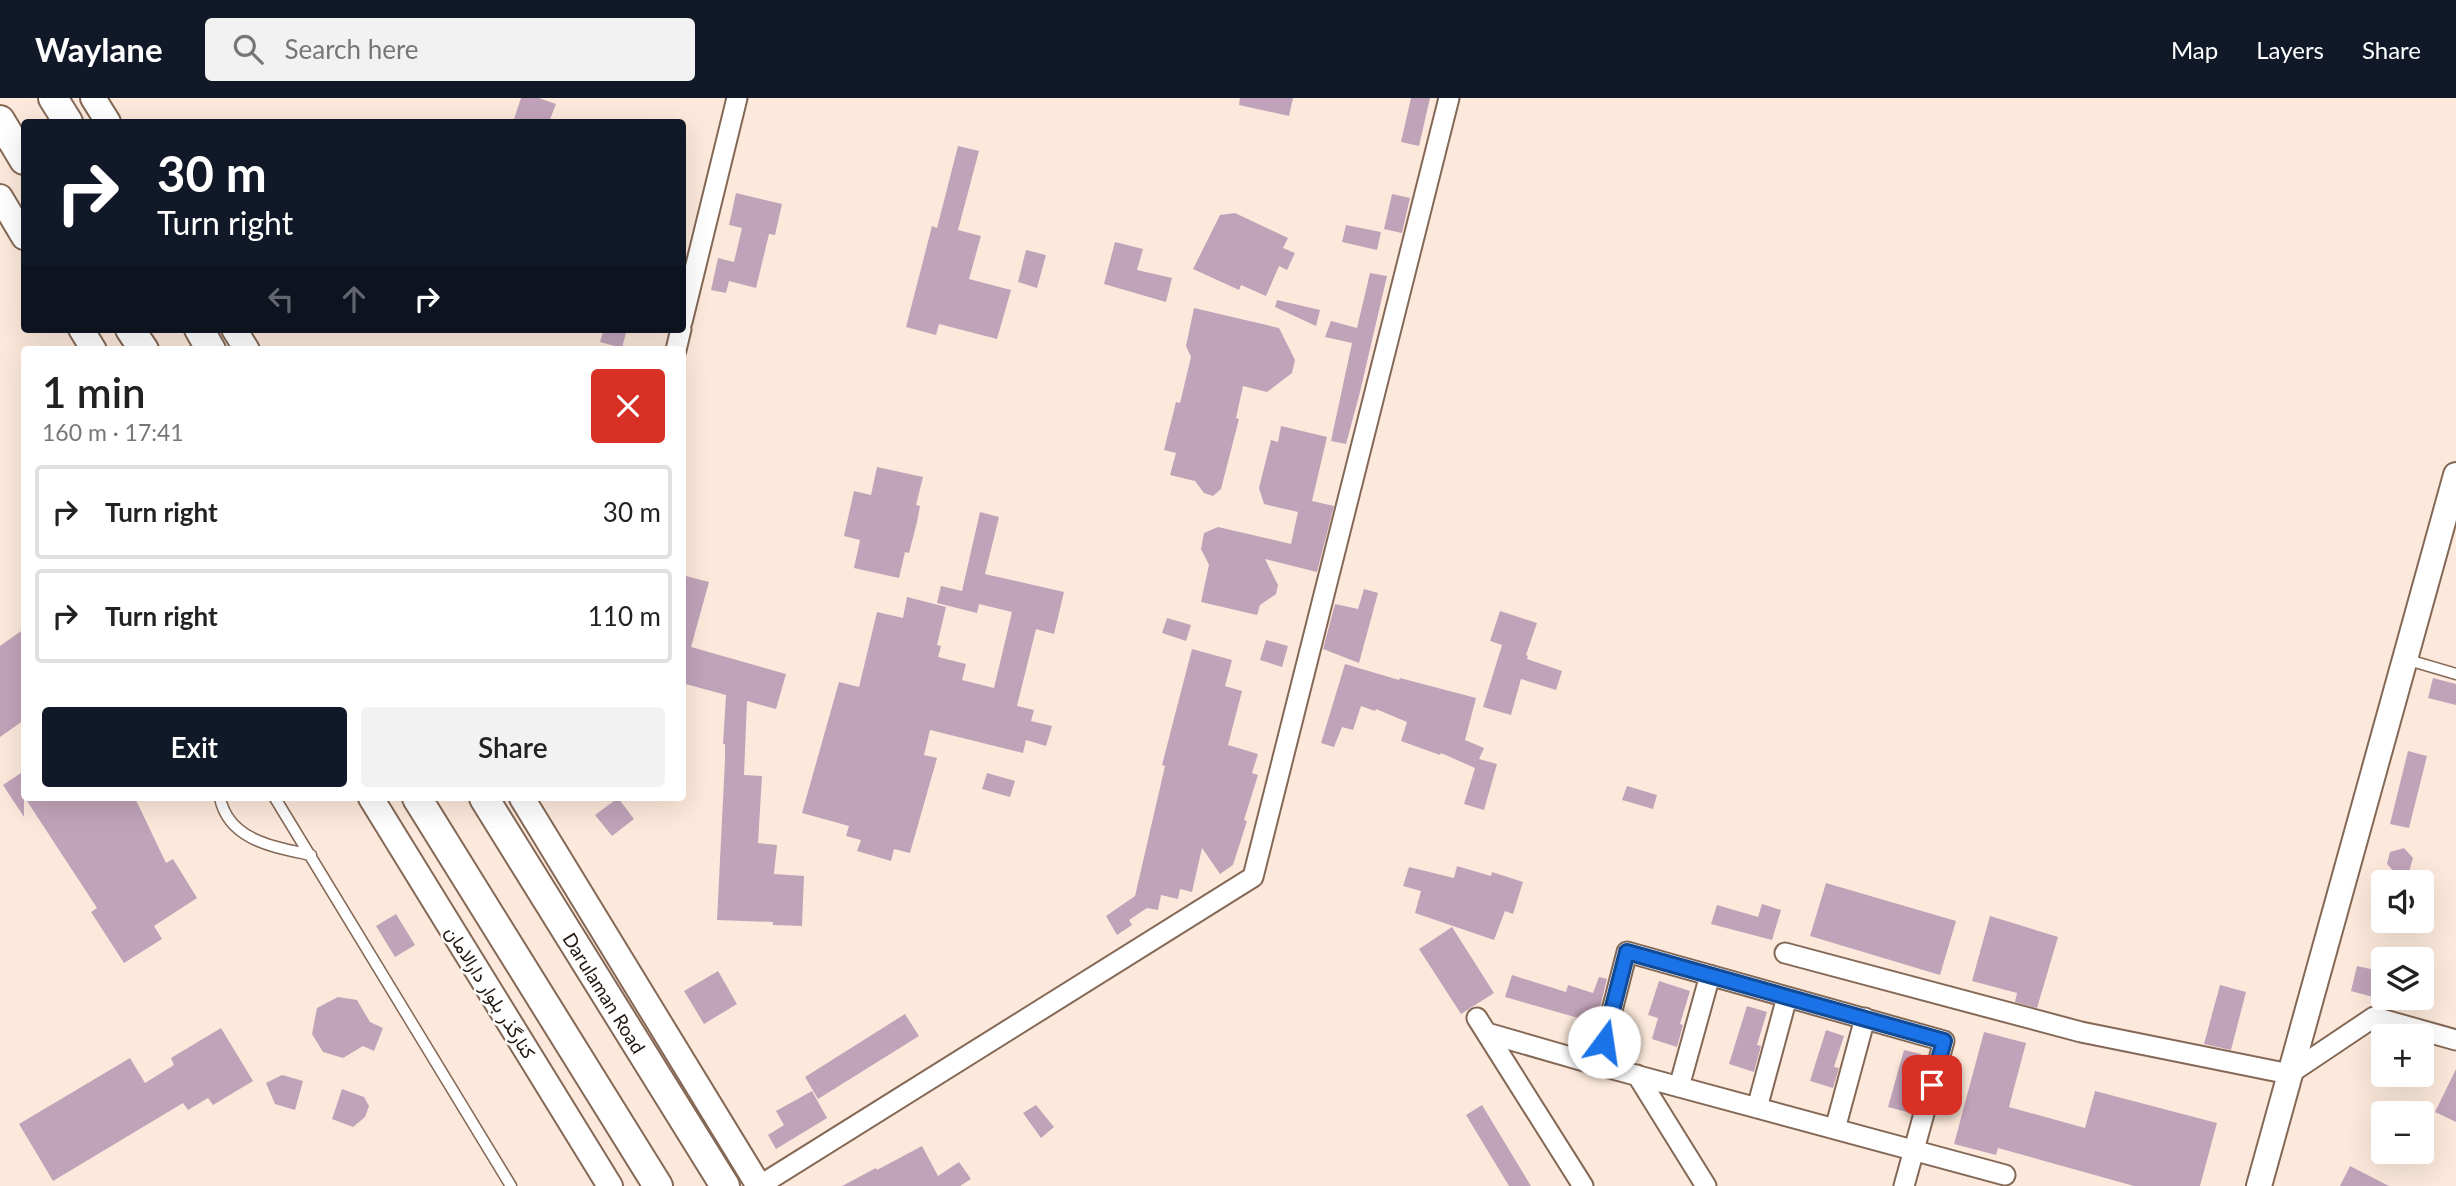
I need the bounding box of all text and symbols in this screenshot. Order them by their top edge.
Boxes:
search box [205,18,695,81]
text: Waylane [35,29,163,69]
icon: search [229,30,267,68]
text: Search here [285,33,419,65]
text: Map [2171,35,2218,64]
text: Layers [2256,35,2324,64]
text: Share [2362,35,2421,64]
text: 30 m [157,144,267,202]
icon: right [42,147,133,238]
text: Turn right [157,203,293,242]
icon: left [262,280,300,318]
icon: ahead [335,280,373,318]
icon: right [408,280,446,318]
text: 1 min [42,367,146,417]
button: close [591,369,665,443]
text: 160 m · 17:41 [42,418,184,446]
icon: right [46,493,84,531]
text: Turn right [105,496,218,528]
text: 30 m [603,496,661,528]
icon: right [46,597,84,635]
text: Turn right [105,600,218,632]
text: 110 m [588,600,661,632]
button: Exit [42,707,347,787]
button: Share [361,707,665,787]
map controls [2371,870,2434,1164]
button: sound [2371,870,2434,933]
street label: کنارگذر بلوار دارالامان [440,921,541,1063]
street label: Darulaman Road [559,928,651,1057]
button: layers [2371,947,2434,1010]
position arrow [1567,1005,1641,1079]
button: + [2371,1024,2434,1087]
pin [1902,1055,1962,1115]
icon: arrive [1913,1066,1951,1104]
button: − [2371,1101,2434,1164]

